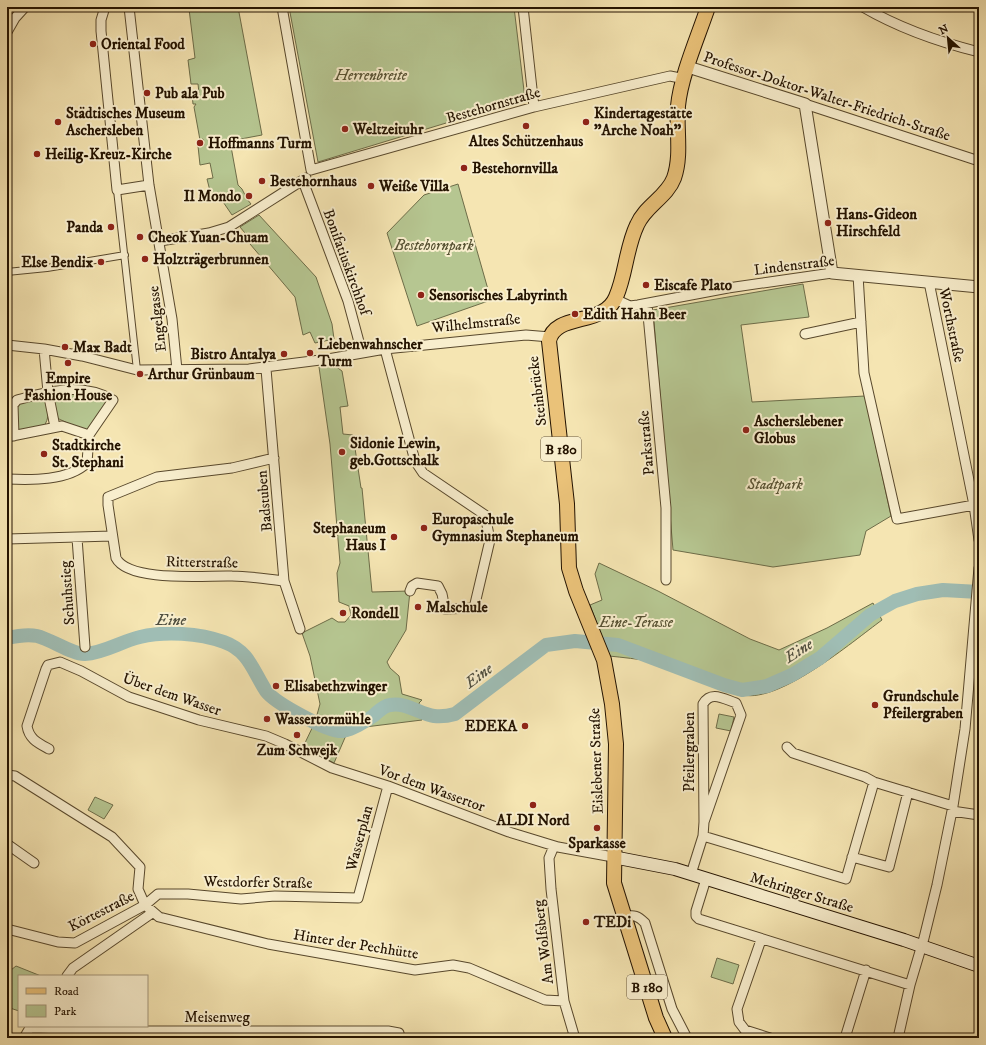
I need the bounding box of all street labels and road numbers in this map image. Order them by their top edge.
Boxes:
street label: Professor-Doktor-Walter-Friedrich-Straße [701,47,953,145]
street label: Bestehornstraße [444,83,543,128]
street label: Bonifatiuskirchhof [319,207,375,320]
street label: Lindenstraße [753,251,835,280]
street label: Engelgasse [144,285,171,353]
street label: Worthstraße [934,285,969,364]
street label: Wilhelmstraße [430,309,521,338]
street label: Steinbrücke [524,355,551,427]
street label: Parkstraße [634,410,659,476]
road number: B 180 [541,437,581,461]
street label: Badstuben [252,469,277,532]
street label: Ritterstraße [166,552,238,573]
street label: Schuhstieg [56,559,79,626]
street label: Über dem Wasser [120,669,224,720]
street label: Eislebener Straße [585,708,608,814]
street label: Pfeilergraben [680,712,699,792]
street label: Vor dem Wassertor [375,760,488,817]
street label: Wasserplan [341,803,377,874]
street label: Mehringer Straße [748,868,856,917]
street label: Westdorfer Straße [202,872,313,893]
street label: Körtestraße [65,887,137,936]
street label: Am Wolfsberg [529,898,558,985]
street label: Hinter der Pechhütte [292,925,420,964]
road number: B 180 [627,975,667,999]
street label: Meisenweg [184,1008,251,1027]

